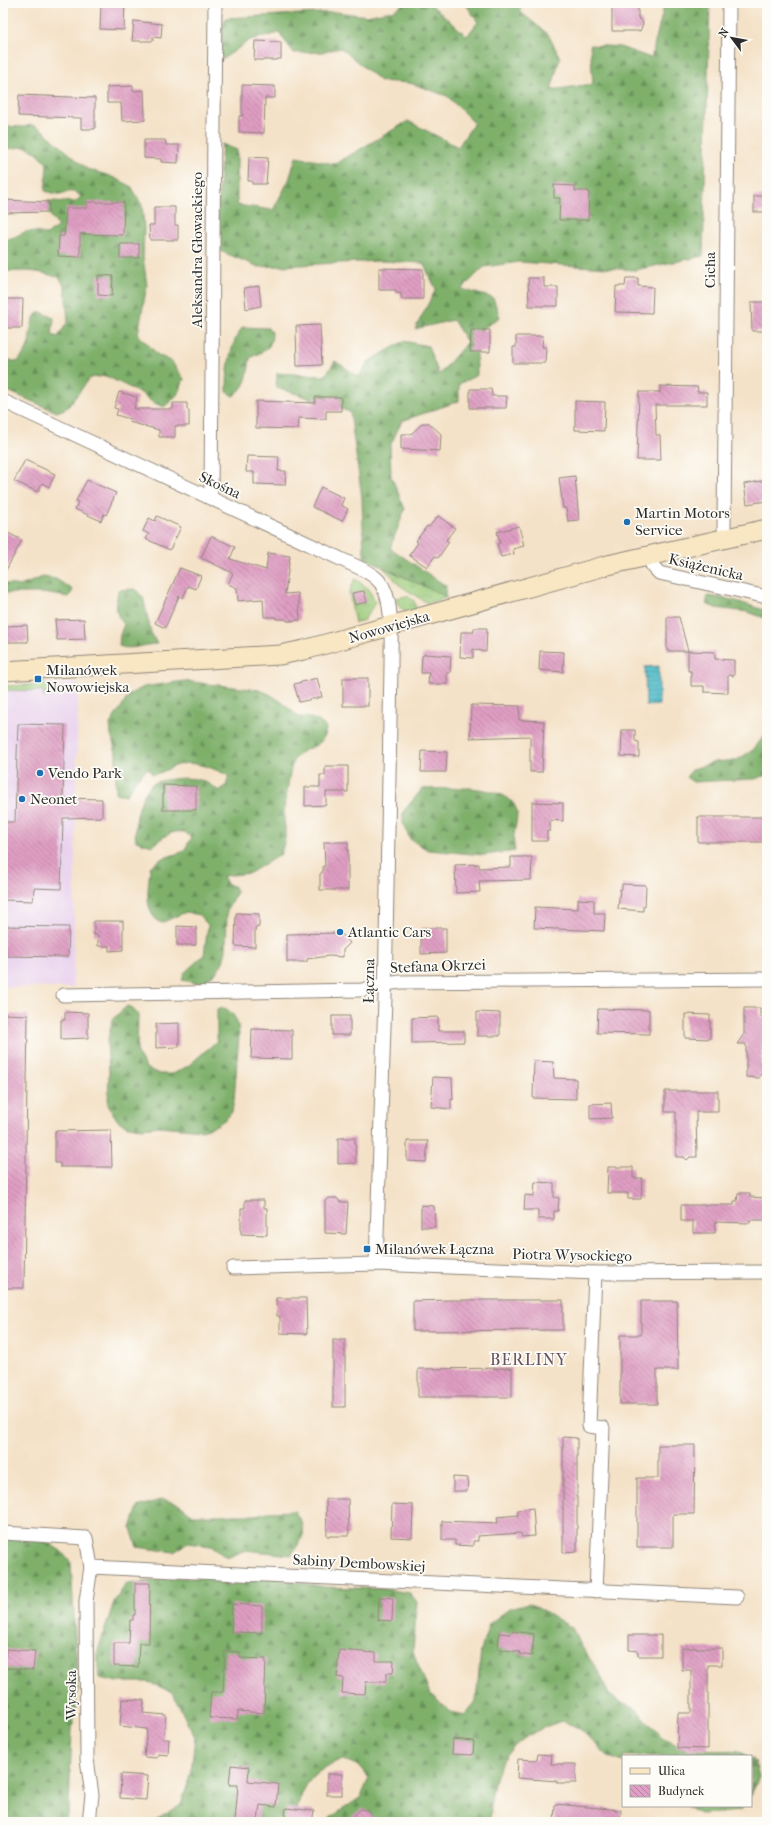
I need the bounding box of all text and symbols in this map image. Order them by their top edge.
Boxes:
north arrow [712,18,752,58]
text: N [716,25,732,40]
street label: Aleksandra Głowackiego [188,172,206,329]
street label: Cicha [701,251,719,288]
street label: Skośna [196,468,245,503]
place label: Martin Motors Service [635,504,730,539]
marker: Martin Motors Service [622,517,632,527]
street label: Książenicka [667,550,746,585]
street label: Nowowiejska [346,607,433,647]
place label: Milanówek Nowowiejska [46,661,131,696]
marker: Milanówek Nowowiejska [33,674,43,684]
place label: Vendo Park [47,764,122,782]
marker: Vendo Park [35,768,45,778]
place label: Neonet [30,790,78,808]
marker: Neonet [17,794,27,804]
place label: Atlantic Cars [347,923,432,941]
marker: Atlantic Cars [335,927,345,937]
street label: Stefana Okrzei [390,955,487,977]
street label: Łączna [360,957,378,1004]
place label: Milanówek Łączna [375,1240,495,1258]
marker: Milanówek Łączna [362,1244,372,1254]
street label: Piotra Wysockiego [512,1245,632,1265]
district label: BERLINY [490,1350,568,1369]
street label: Sabiny Dembowskiej [292,1551,426,1575]
street label: Wysoka [62,1669,80,1721]
legend [622,1755,752,1807]
text: Ulica [658,1764,685,1778]
text: Budynek [658,1784,705,1798]

